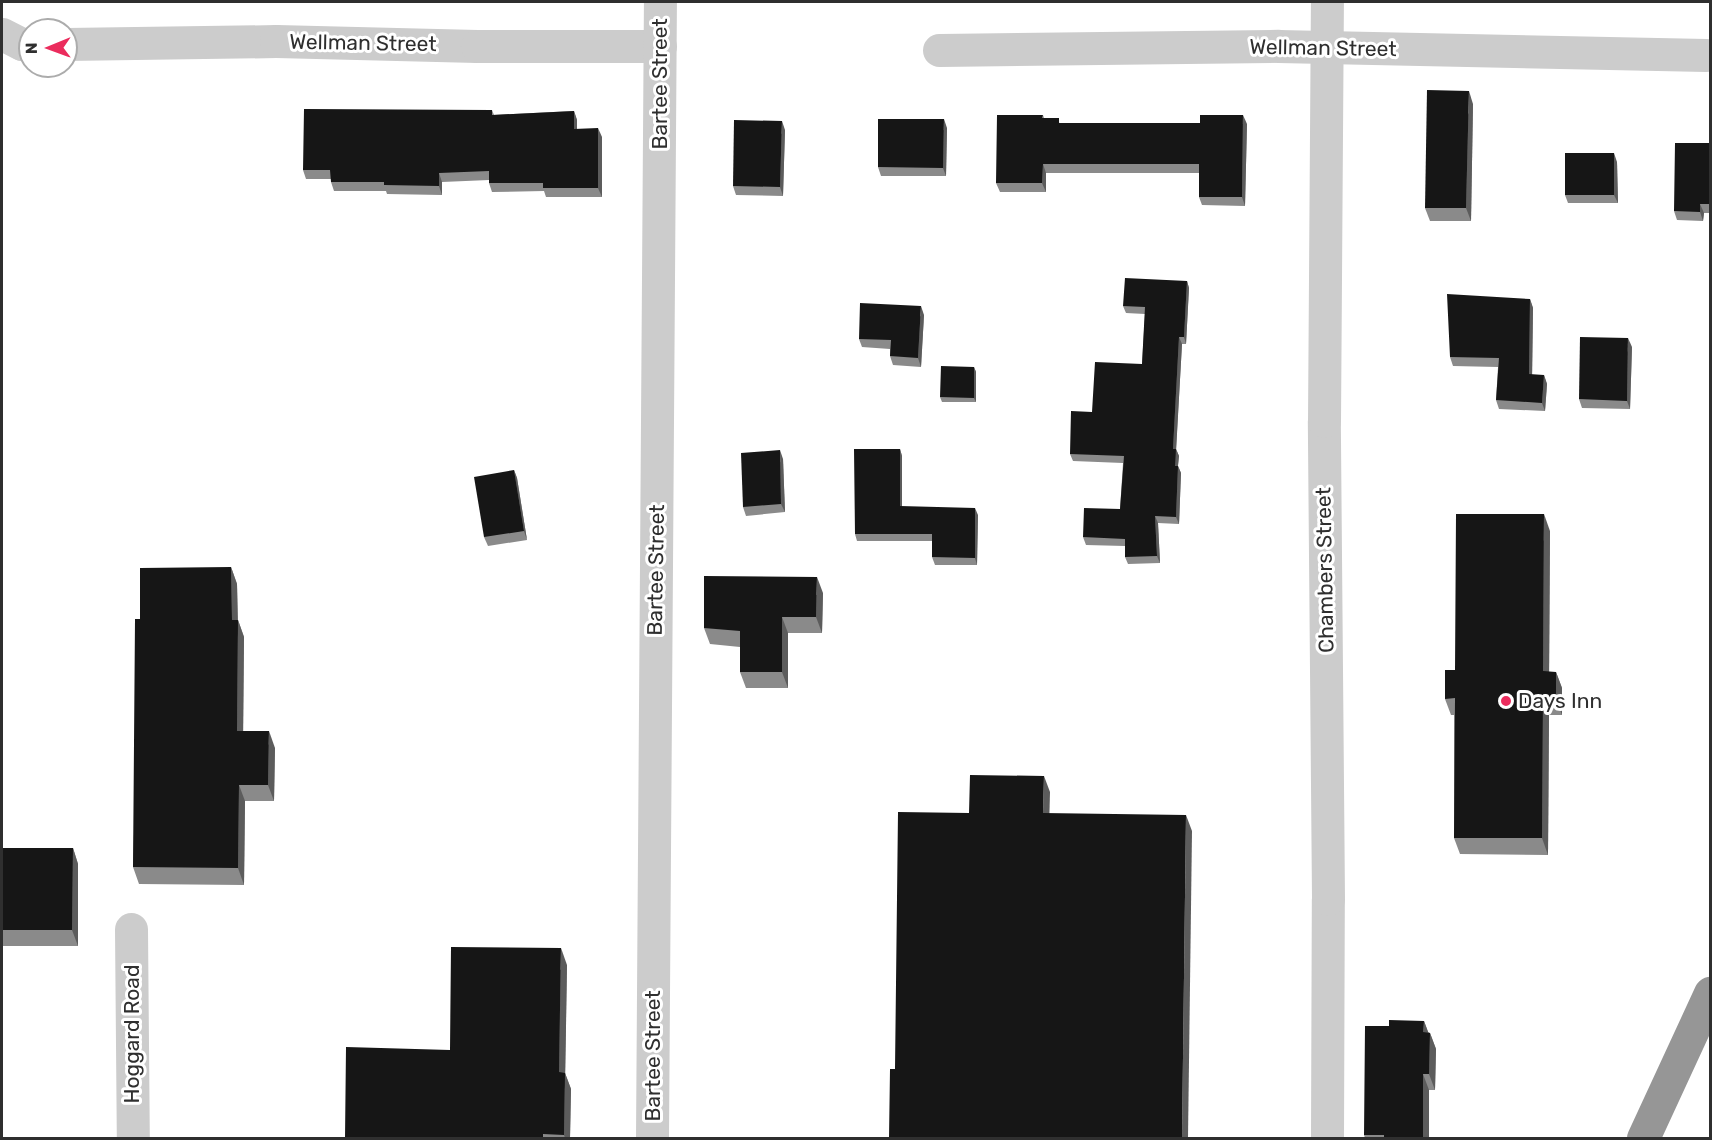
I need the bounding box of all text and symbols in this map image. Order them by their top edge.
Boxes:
north arrow [18,18,78,78]
street label: Bartee Street [647,18,673,150]
street label: Wellman Street [289,29,437,57]
street label: Wellman Street [1249,34,1397,62]
text: N [22,42,41,54]
street label: Chambers Street [1311,487,1339,653]
street label: Bartee Street [642,504,670,636]
place label: Days Inn [1518,688,1602,714]
marker: Days Inn [1499,694,1513,708]
street label: Hoggard Road [119,965,145,1103]
street label: Bartee Street [640,990,666,1122]

